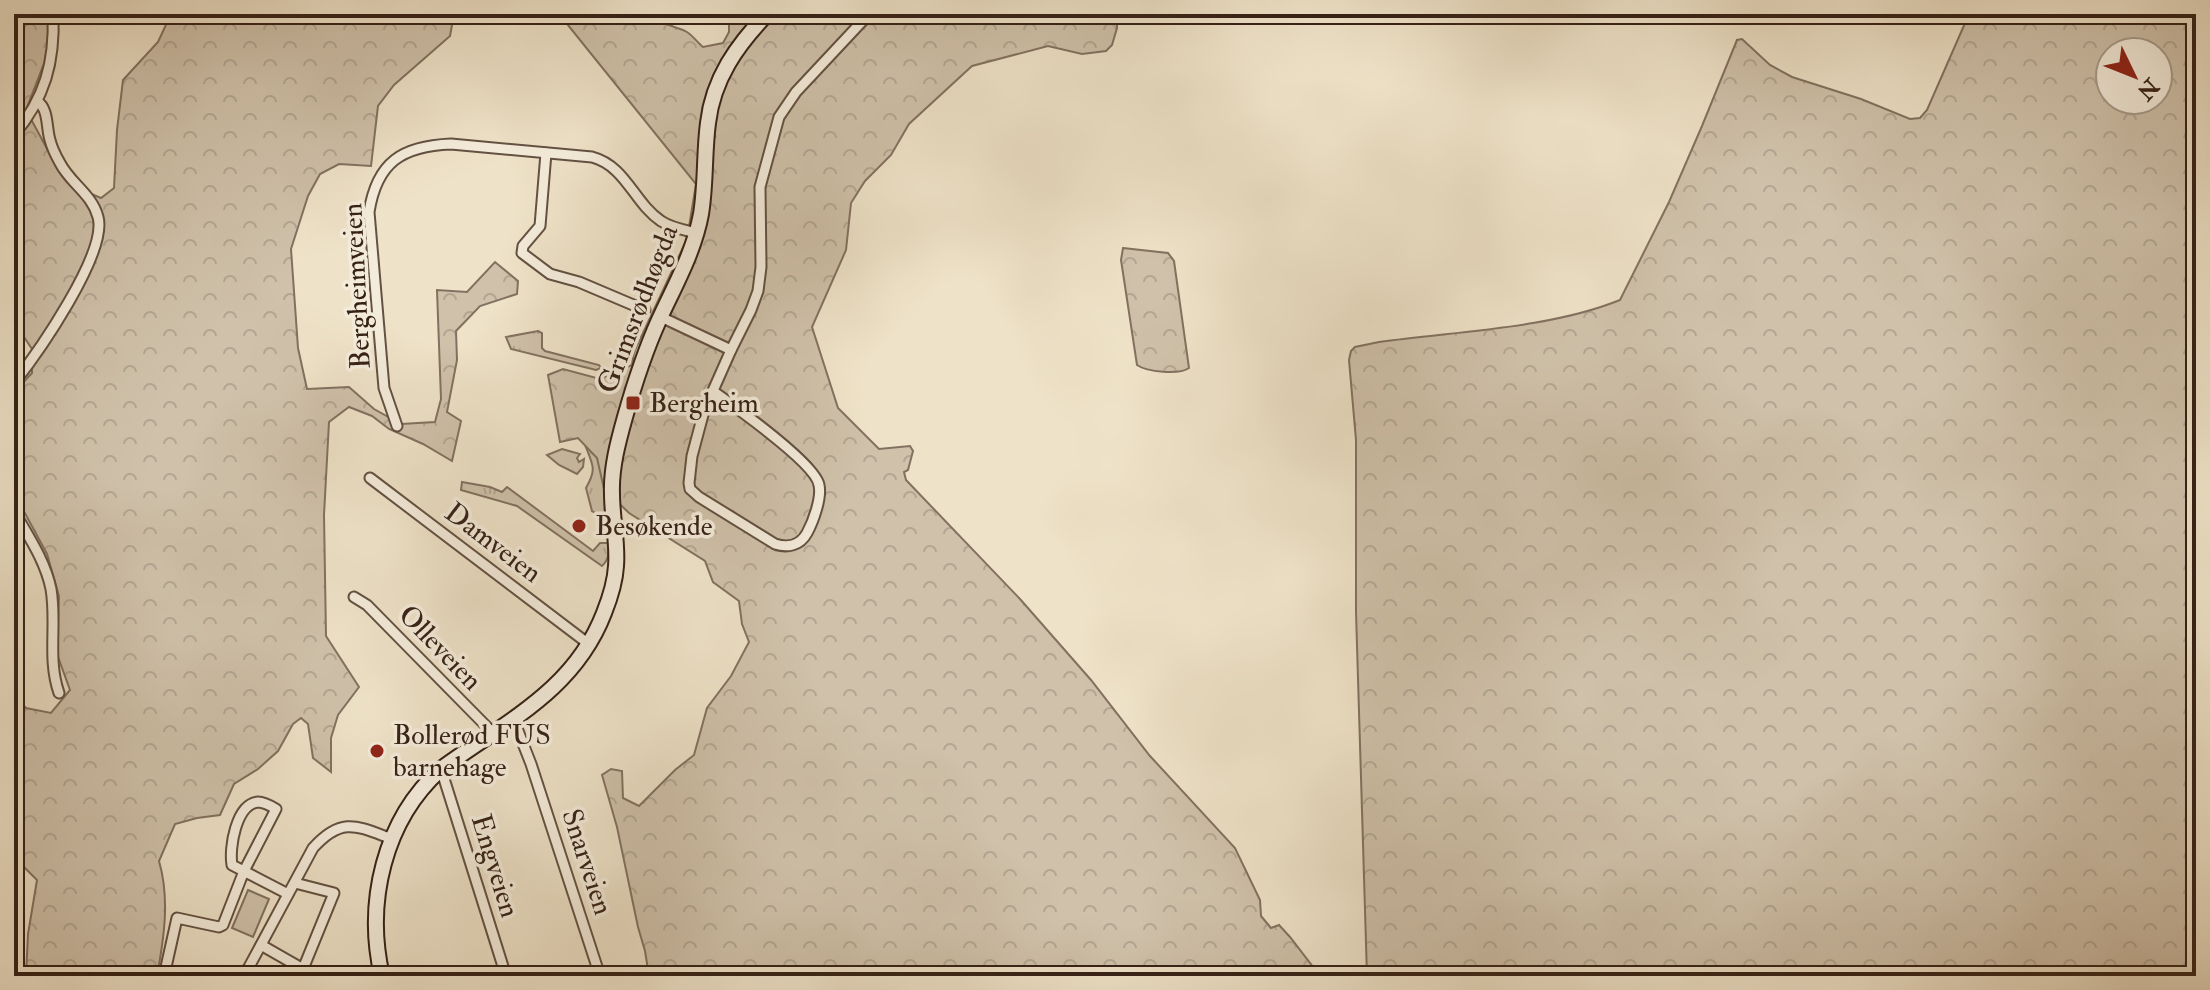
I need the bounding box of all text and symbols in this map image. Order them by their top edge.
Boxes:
north arrow [2094,36,2174,116]
text: N [2131,71,2166,106]
street label: Bergheimveien [335,202,379,370]
street label: Grimsrødhøgda [590,219,686,398]
place label: Bergheim [649,386,759,421]
marker: Bergheim [624,394,642,412]
street label: Damveien [438,495,548,591]
place label: Besøkende [595,509,713,544]
marker: Besøkende [570,517,588,535]
street label: Olleveien [391,598,489,698]
place label: Bollerød FUS barnehage [393,718,551,785]
marker: Bollerød FUS barnehage [368,742,386,760]
street label: Snarveien [553,805,621,919]
street label: Engveien [463,810,527,922]

